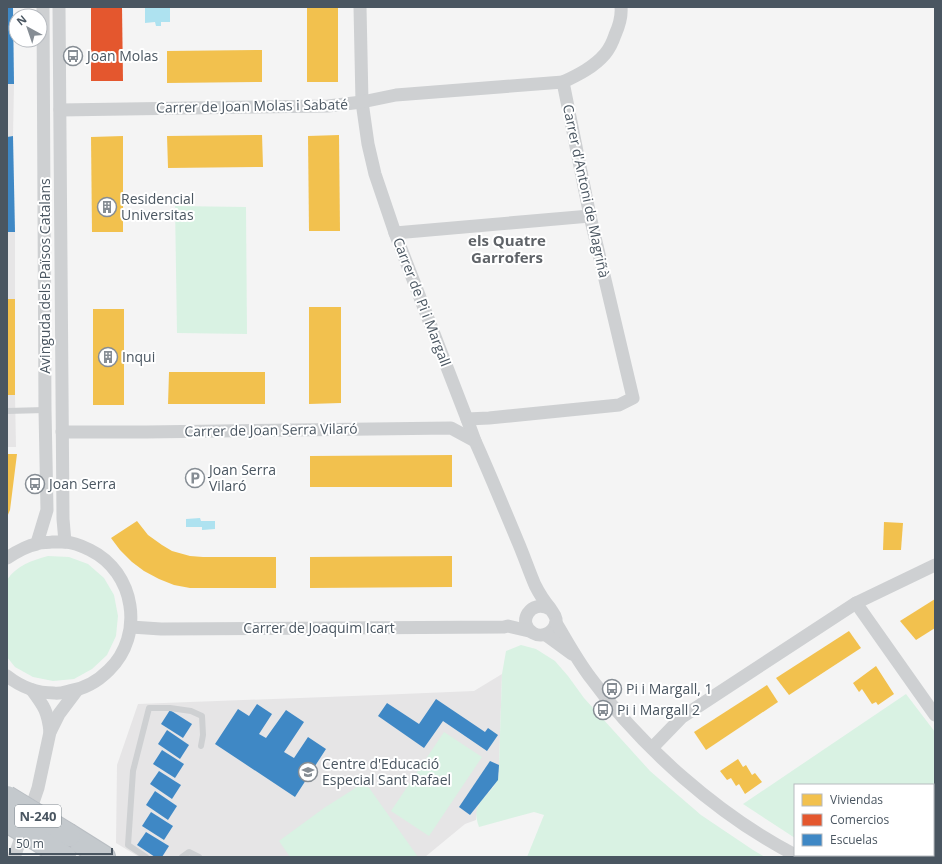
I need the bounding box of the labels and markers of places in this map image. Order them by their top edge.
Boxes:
bus stop icon: Joan Molas [62,45,84,67]
place label: Joan Molas [85,46,159,65]
place label: Residencial Universitas [121,189,194,224]
building icon: Residencial Universitas [96,196,118,218]
building icon: Inqui [97,346,119,368]
place label: Inqui [122,347,155,366]
place label: Joan Serra Vilaró [207,460,276,495]
parking icon: Joan Serra Vilaró [184,467,206,489]
bus stop icon: Joan Serra [24,473,46,495]
place label: Joan Serra [47,474,116,493]
bus stop icon: Pi i Margall, 1 [601,678,623,700]
place label: Pi i Margall, 1 [626,679,713,698]
bus stop icon: Pi i Margall 2 [592,699,614,721]
place label: Pi i Margall 2 [617,700,700,719]
place label: Centre d'Educació Especial Sant Rafael [322,754,451,789]
school or university icon: Centre d'Educació Especial Sant Rafael [297,761,319,783]

